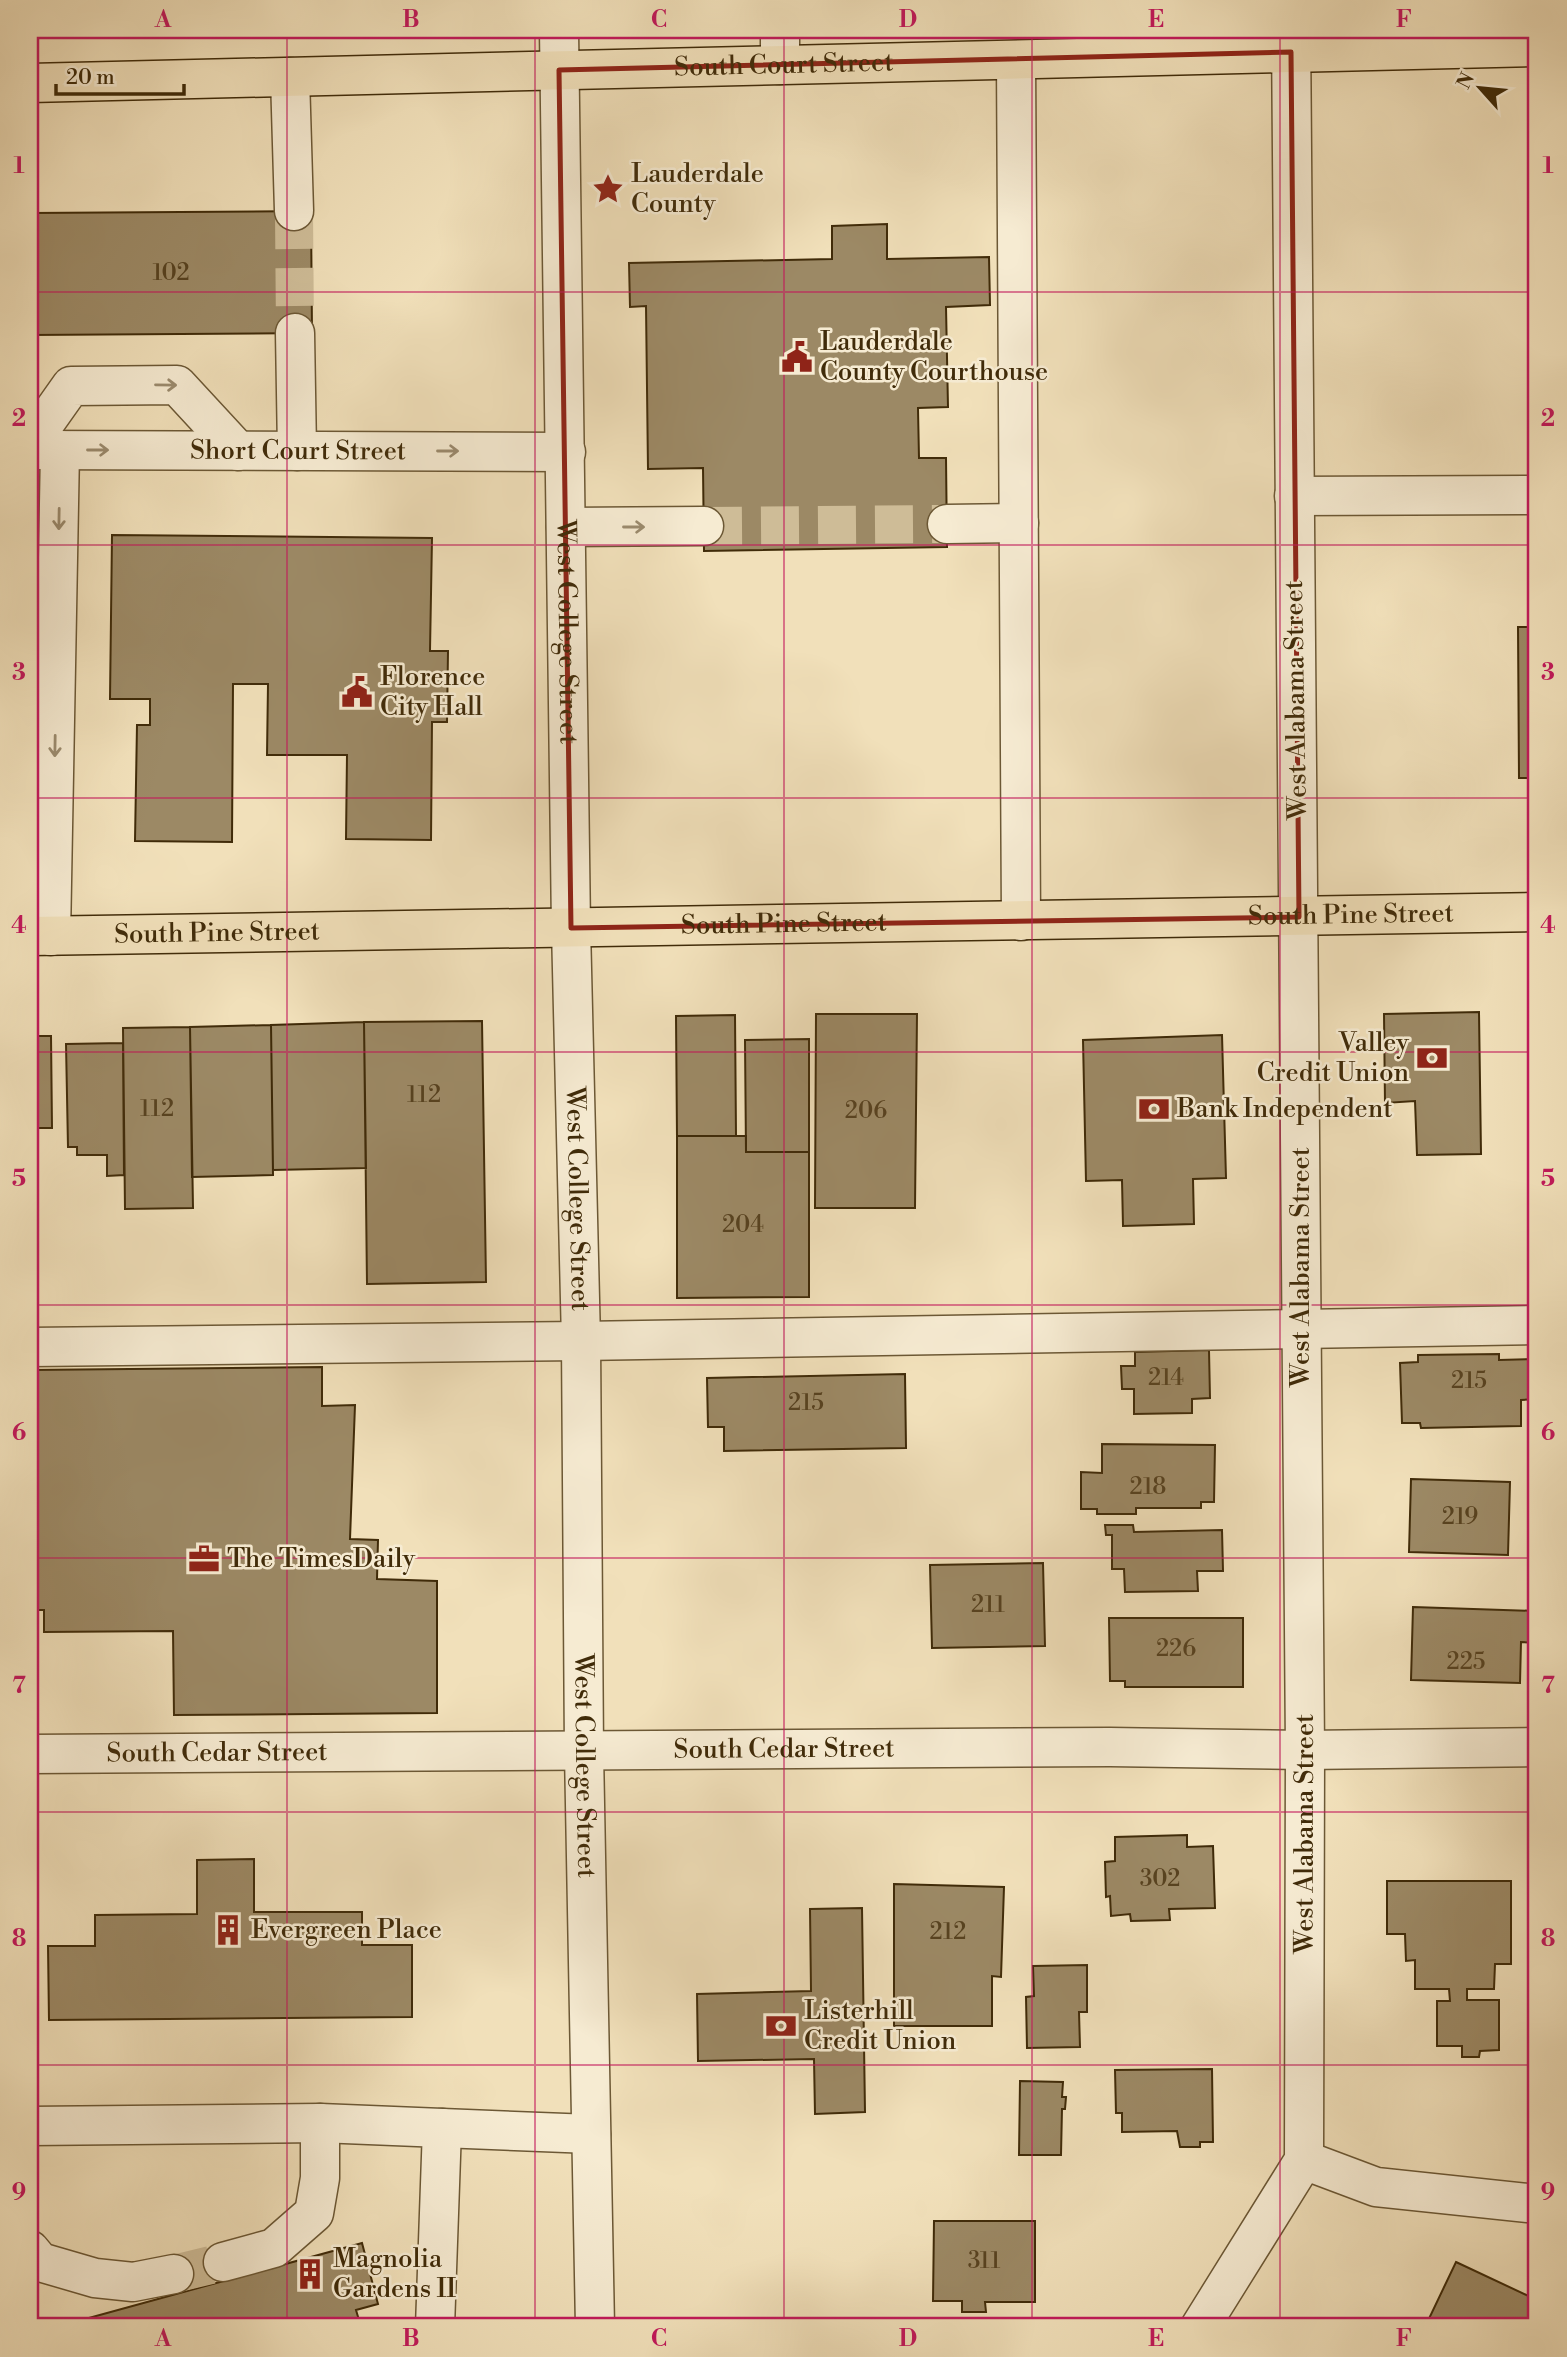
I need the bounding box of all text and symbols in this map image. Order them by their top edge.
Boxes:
text: A [154,6,172,34]
text: B [402,6,420,34]
text: C [651,6,667,34]
text: D [899,6,917,34]
text: E [1148,6,1164,34]
text: F [1396,6,1412,34]
street label: South Court Street [674,46,894,84]
scale bar [56,52,184,96]
north arrow [1444,52,1514,122]
text: 20 m [66,65,115,91]
text: N [1452,69,1480,93]
text: 1 [13,152,25,180]
text: 1 [1542,152,1554,180]
place label: Lauderdale County [631,158,764,220]
place icon: Lauderdale County [591,172,625,206]
house number: 102 [152,259,190,287]
place label: Lauderdale County Courthouse [820,326,1048,388]
public building icon: Lauderdale County Courthouse [780,340,814,374]
one-way arrow [154,379,177,392]
text: 2 [12,405,26,433]
text: 2 [1541,405,1555,433]
street label: Short Court Street [190,435,406,467]
one-way arrow [86,443,109,457]
one-way arrow [436,444,459,458]
one-way arrow [52,507,66,530]
street label: West College Street [550,518,585,744]
one-way arrow [622,520,645,533]
street label: West Alabama Street [1278,580,1314,821]
text: 3 [12,659,26,687]
text: 3 [1541,659,1555,687]
place label: Florence City Hall [380,661,485,723]
public building icon: Florence City Hall [340,675,374,709]
one-way arrow [48,734,62,757]
street label: South Pine Street [1248,897,1454,933]
street label: South Pine Street [681,906,887,942]
text: 4 [11,912,27,940]
text: 4 [1540,912,1556,940]
street label: South Pine Street [114,915,320,951]
place label: Valley Credit Union [1257,1027,1409,1089]
bank icon: Valley Credit Union [1415,1041,1449,1075]
house number: 112 [407,1081,441,1109]
street label: West College Street [559,1085,596,1312]
bank icon: Bank Independent [1137,1092,1171,1126]
place label: Bank Independent [1176,1093,1392,1125]
house number: 112 [140,1095,174,1123]
house number: 206 [845,1097,887,1125]
street label: West Alabama Street [1285,1147,1317,1388]
text: 5 [12,1165,26,1193]
text: 5 [1541,1165,1555,1193]
house number: 204 [722,1211,764,1239]
house number: 214 [1148,1364,1184,1392]
house number: 215 [1451,1367,1487,1395]
house number: 215 [788,1389,824,1417]
text: 6 [12,1419,26,1447]
text: 6 [1541,1419,1555,1447]
house number: 218 [1130,1473,1166,1501]
house number: 219 [1442,1503,1478,1531]
office icon: The TimesDaily [187,1542,221,1576]
place label: The TimesDaily [227,1543,416,1575]
house number: 211 [971,1591,1005,1619]
house number: 226 [1156,1635,1196,1663]
house number: 225 [1447,1648,1485,1676]
street label: West College Street [567,1652,602,1878]
text: 7 [12,1672,26,1700]
text: 7 [1541,1672,1555,1700]
street label: West Alabama Street [1289,1714,1321,1955]
street label: South Cedar Street [673,1732,895,1766]
street label: South Cedar Street [106,1736,328,1770]
house number: 302 [1140,1865,1180,1893]
building icon: Evergreen Place [211,1913,245,1947]
place label: Evergreen Place [251,1914,442,1946]
house number: 212 [930,1918,966,1946]
text: 8 [12,1925,26,1953]
text: 8 [1541,1925,1555,1953]
place label: Listerhill Credit Union [804,1995,956,2057]
bank icon: Listerhill Credit Union [764,2009,798,2043]
text: 9 [12,2179,26,2207]
text: 9 [1541,2179,1555,2207]
place label: Magnolia Gardens II [333,2243,456,2305]
house number: 311 [968,2247,1000,2275]
building icon: Magnolia Gardens II [293,2257,327,2291]
text: A [154,2325,172,2353]
text: B [402,2325,420,2353]
text: C [651,2325,667,2353]
text: D [899,2325,917,2353]
text: E [1148,2325,1164,2353]
text: F [1396,2325,1412,2353]

